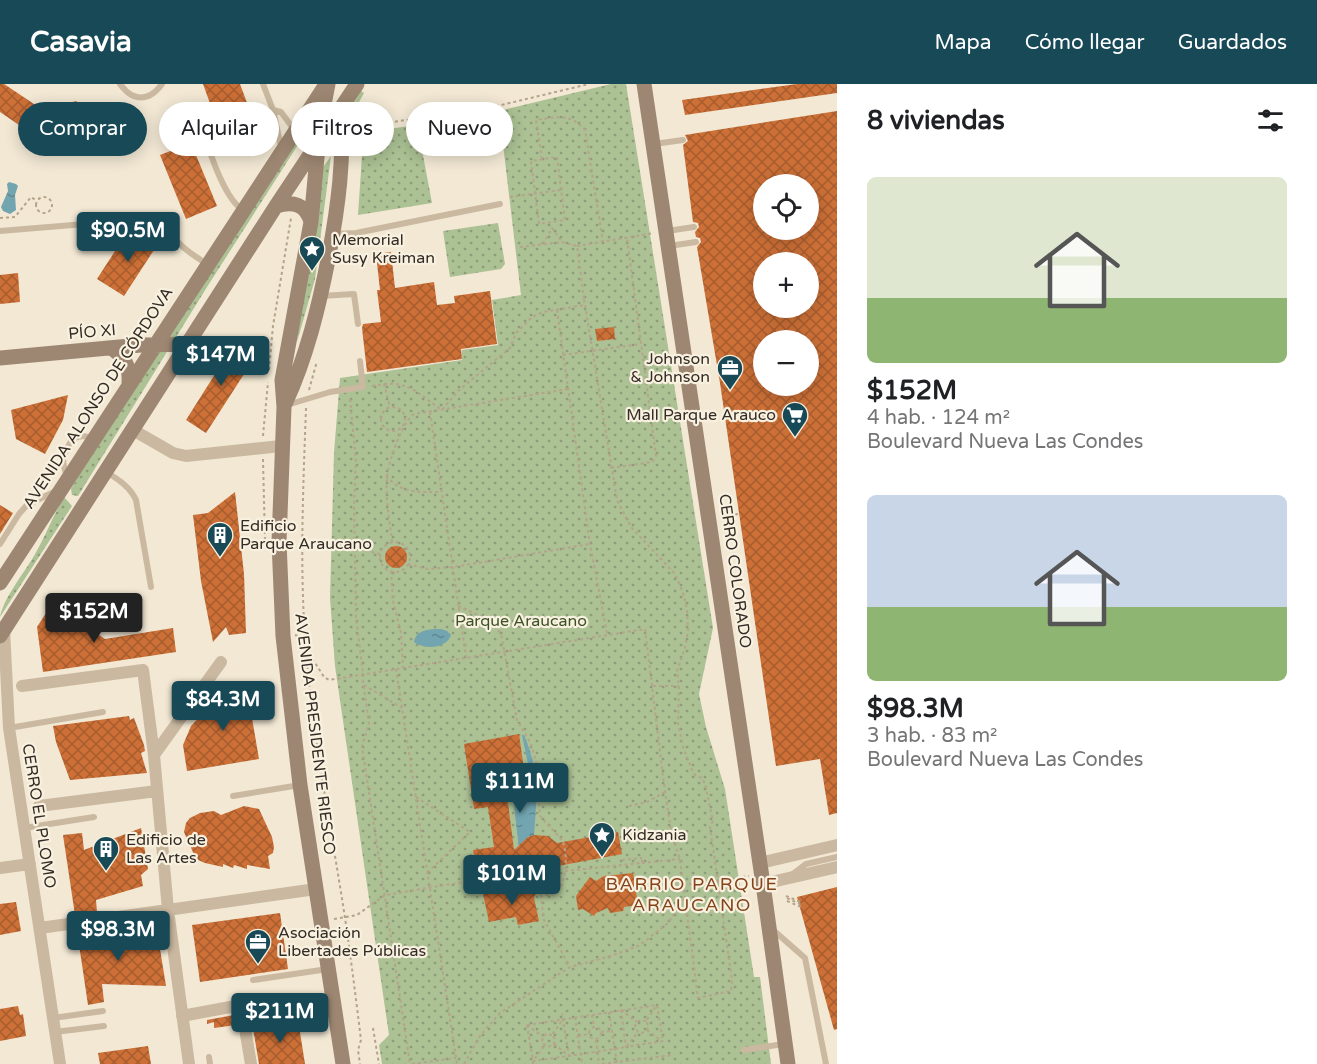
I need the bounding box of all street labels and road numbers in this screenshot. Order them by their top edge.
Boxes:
street label: AVENIDA ALONSO DE CÓRDOVA [19,283,177,513]
street label: PÍO XI [67,320,117,344]
street label: CERRO COLORADO [714,493,756,649]
street label: AVENIDA PRESIDENTE RIESCO [290,612,340,856]
street label: CERRO EL PLOMO [18,742,60,890]

